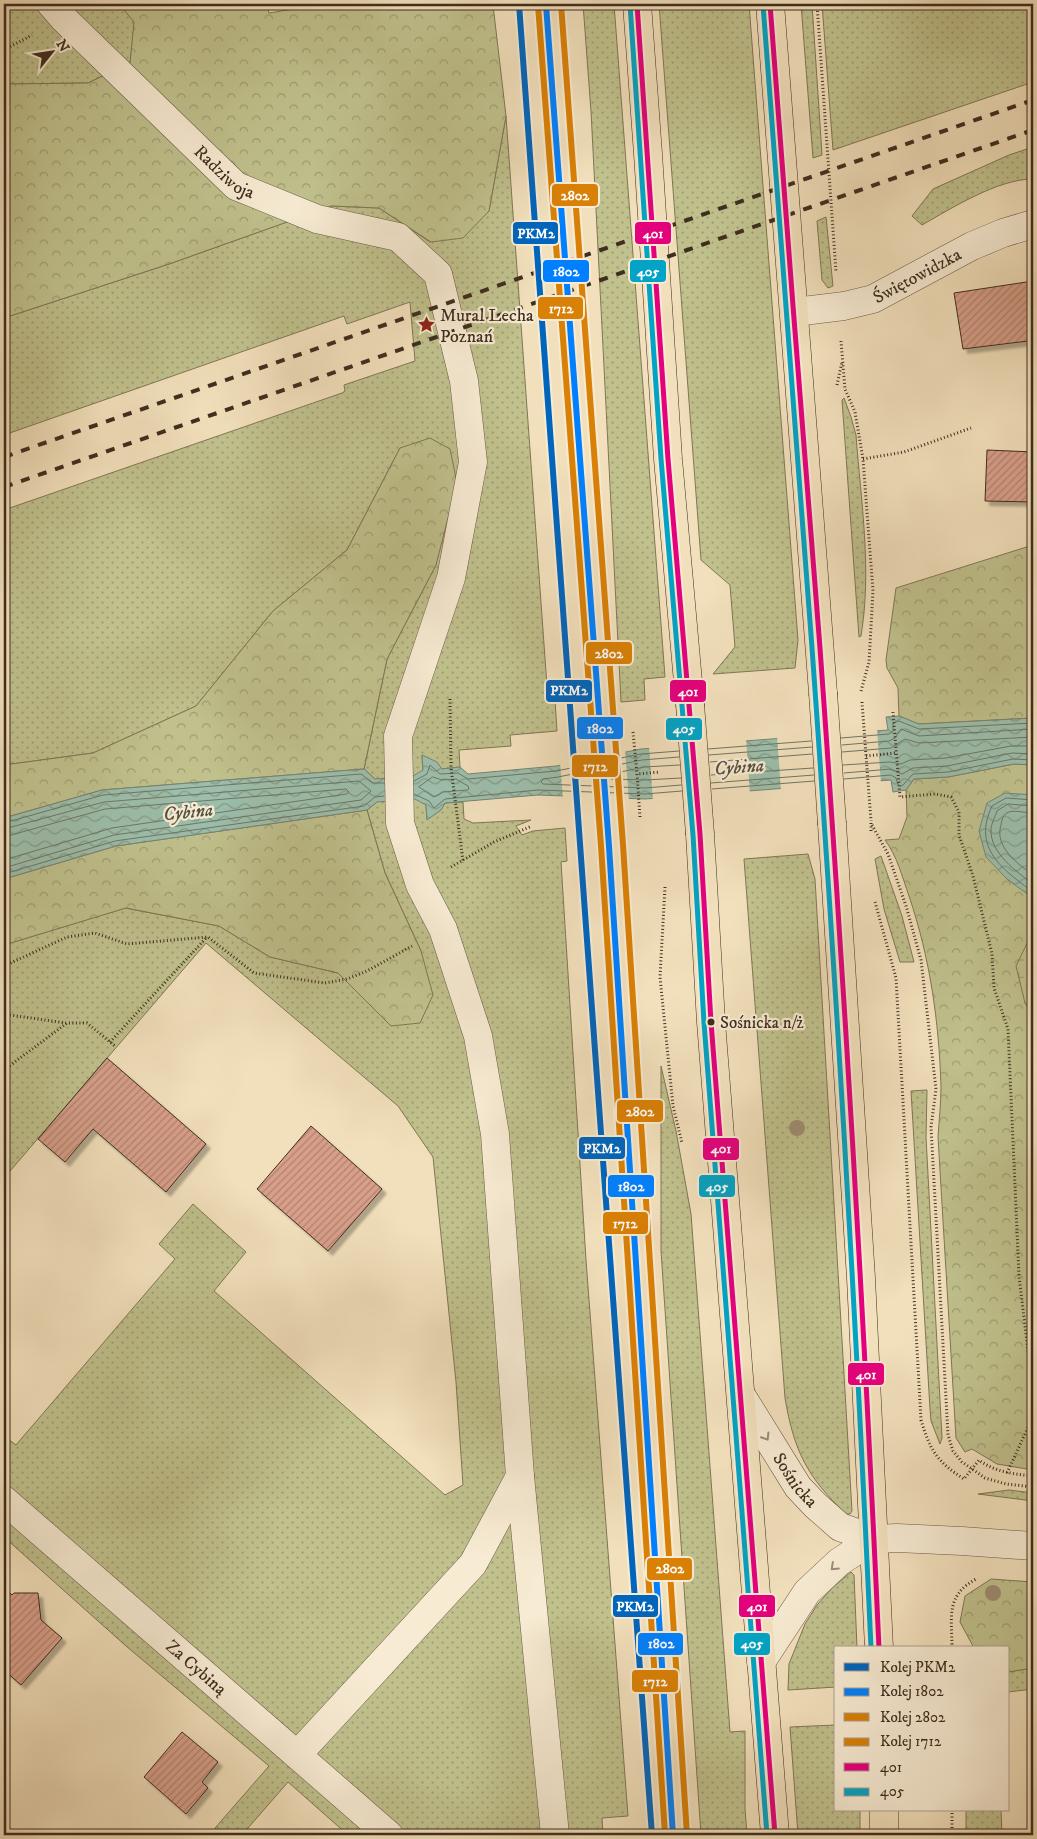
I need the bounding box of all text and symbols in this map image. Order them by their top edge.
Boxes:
north arrow [28,28,78,78]
text: N [52,37,73,56]
street label: Radziwoja [189,141,258,204]
line badge: 2802 [551,183,599,207]
text: 2802 [561,187,590,205]
line badge: PKM2 [512,221,559,245]
line badge: 401 [634,221,672,245]
text: PKM2 [517,225,556,243]
text: 401 [642,225,663,243]
street label: Świętowidzka [869,244,966,309]
line badge: 1802 [542,259,590,283]
line badge: 405 [629,259,667,283]
text: 1802 [553,263,580,281]
text: 405 [636,263,659,281]
line badge: 1712 [537,296,584,320]
text: 1712 [549,300,574,318]
place label: Mural Lecha Poznań [440,305,534,348]
place icon: Mural Lecha Poznań [416,315,436,335]
line badge: 2802 [585,641,633,665]
text: 2802 [595,645,624,663]
line badge: PKM2 [545,679,593,703]
line badge: 401 [669,679,707,703]
text: PKM2 [550,682,589,700]
text: 401 [677,683,698,701]
line badge: 1802 [576,716,624,740]
line badge: 405 [665,717,703,741]
text: 1802 [587,720,614,738]
text: 405 [672,720,695,738]
line badge: 1712 [571,754,619,778]
water label: Cybina [713,754,765,781]
text: 1712 [583,758,608,776]
water label: Cybina [162,798,214,827]
place label: Sośnicka n/ż [720,1012,804,1034]
marker: Sośnicka n/ż [706,1017,716,1027]
line badge: 2802 [616,1099,664,1123]
text: 2802 [626,1103,655,1121]
line badge: PKM2 [578,1136,626,1160]
line badge: 401 [702,1137,740,1161]
text: PKM2 [583,1140,622,1158]
text: 401 [710,1140,731,1158]
line badge: 1802 [607,1174,655,1198]
line badge: 405 [698,1174,736,1198]
text: 1802 [618,1178,645,1196]
text: 405 [705,1178,728,1196]
line badge: 1712 [602,1211,649,1235]
text: 1712 [613,1215,638,1233]
line badge: 401 [847,1362,885,1386]
text: 401 [855,1366,876,1384]
one-way arrow [760,1431,770,1440]
street label: Sośnicka [768,1449,822,1513]
line badge: 2802 [646,1557,693,1581]
text: 2802 [656,1560,685,1578]
one-way arrow [830,1561,839,1570]
line badge: PKM2 [612,1594,659,1618]
line badge: 401 [738,1594,776,1618]
text: PKM2 [616,1598,655,1616]
text: 401 [746,1598,767,1616]
line badge: 1802 [637,1632,684,1656]
line badge: 405 [733,1632,771,1656]
text: 1802 [648,1635,675,1653]
text: 405 [740,1635,763,1653]
street label: Za Cybiną [161,1636,232,1701]
legend [834,1646,1010,1812]
text: Kolej PKM2 [880,1658,956,1677]
line badge: 1712 [631,1669,679,1693]
text: 1712 [643,1673,668,1691]
text: Kolej 1802 [880,1682,944,1701]
text: Kolej 2802 [880,1708,946,1727]
text: Kolej 1712 [880,1732,942,1751]
text: 401 [880,1758,902,1777]
text: 405 [880,1782,905,1801]

